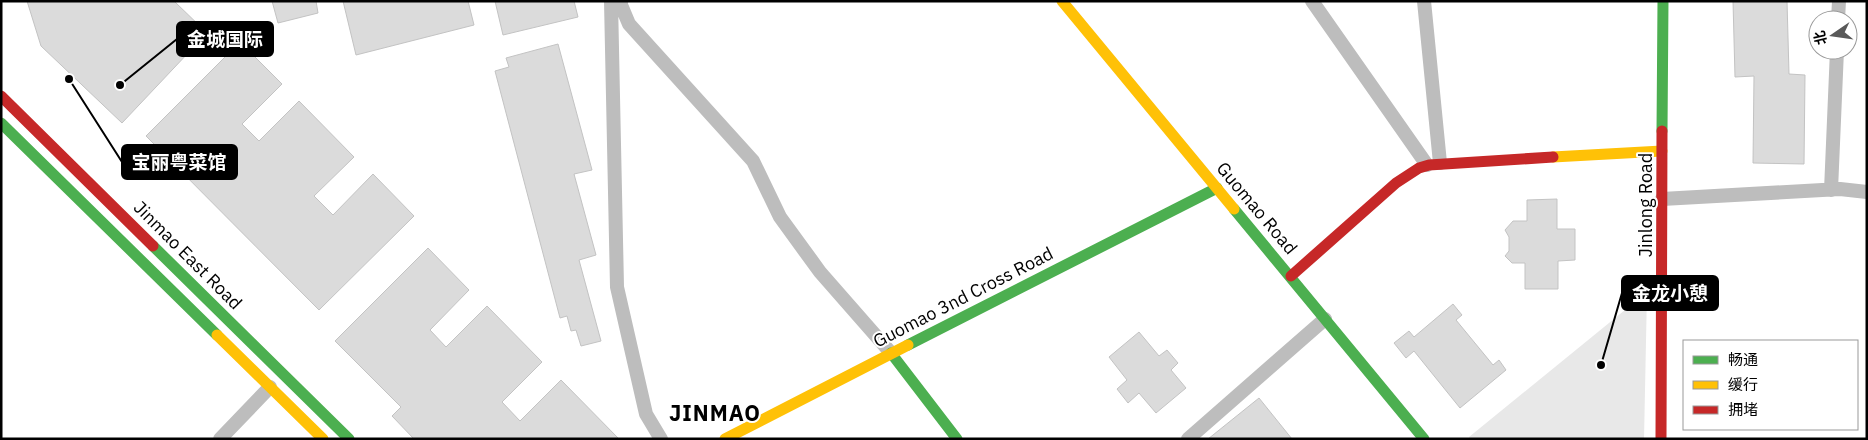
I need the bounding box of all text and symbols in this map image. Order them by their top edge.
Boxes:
north arrow [1808,10,1858,60]
callout: 金城国际 [177,22,273,56]
text: 金城国际 [187,27,263,51]
text: 北 [1810,29,1831,47]
callout: 宝丽粤菜馆 [122,145,237,179]
text: 宝丽粤菜馆 [131,150,227,174]
street label: Jinlong Road [1634,153,1657,257]
street label: Guomao Road [1212,157,1302,259]
street label: Jinmao East Road [129,196,247,314]
street label: Guomao 3nd Cross Road [869,242,1057,352]
callout: 金龙小憩 [1622,276,1718,310]
text: 金龙小憩 [1632,281,1708,305]
legend [1683,340,1858,430]
text: 畅通 [1728,350,1758,369]
text: 缓行 [1728,375,1758,394]
district label: JINMAO [669,398,761,427]
text: 拥堵 [1728,400,1758,419]

